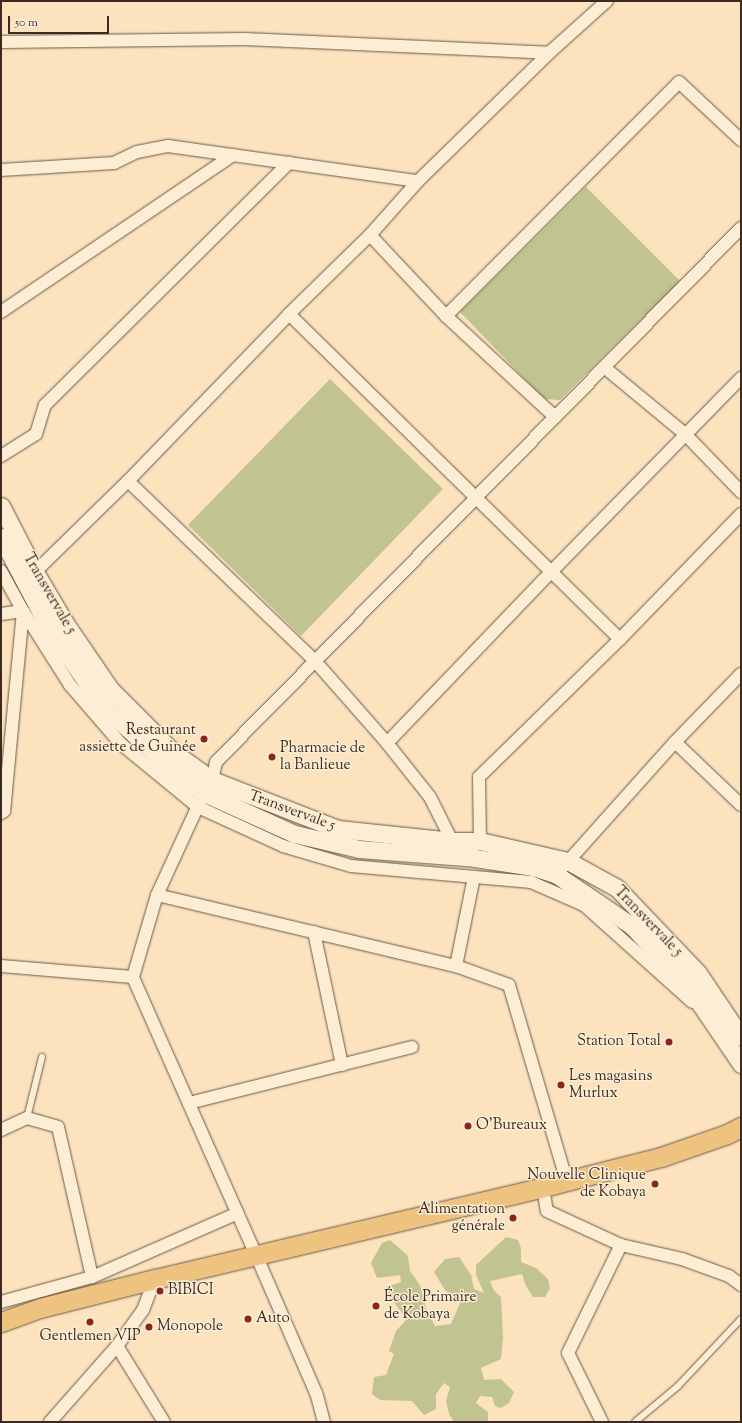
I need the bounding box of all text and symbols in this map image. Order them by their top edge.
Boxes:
scale bar [10,8,111,34]
text: 50 m [15,14,38,32]
street label: Transvervale 5 [19,550,79,638]
place label: Restaurant assiette de Guinée [79,721,196,756]
marker: Restaurant assiette de Guinée [199,734,209,744]
place label: Pharmacie de la Banlieue [280,739,365,774]
marker: Pharmacie de la Banlieue [267,752,277,762]
street label: Transvervale 5 [246,787,338,835]
street label: Transvervale 5 [610,883,686,961]
place label: Station Total [577,1033,661,1051]
marker: Station Total [664,1037,674,1047]
place label: Les magasins Murlux [569,1067,652,1102]
marker: Les magasins Murlux [556,1080,566,1090]
place label: O'Bureaux [476,1117,547,1135]
marker: O'Bureaux [463,1121,473,1131]
place label: Nouvelle Clinique de Kobaya [527,1166,646,1201]
marker: Nouvelle Clinique de Kobaya [649,1178,661,1190]
place label: Alimentation générale [418,1200,505,1235]
marker: Alimentation générale [508,1213,518,1223]
place label: BIBICI [168,1282,214,1300]
marker: BIBICI [155,1286,165,1296]
place label: École Primaire de Kobaya [384,1288,476,1323]
marker: École Primaire de Kobaya [371,1301,381,1311]
place label: Auto [256,1310,290,1328]
marker: Auto [243,1314,253,1324]
marker: Gentlemen VIP [85,1317,95,1327]
place label: Monopole [157,1318,223,1336]
marker: Monopole [144,1322,154,1332]
place label: Gentlemen VIP [40,1328,140,1346]

